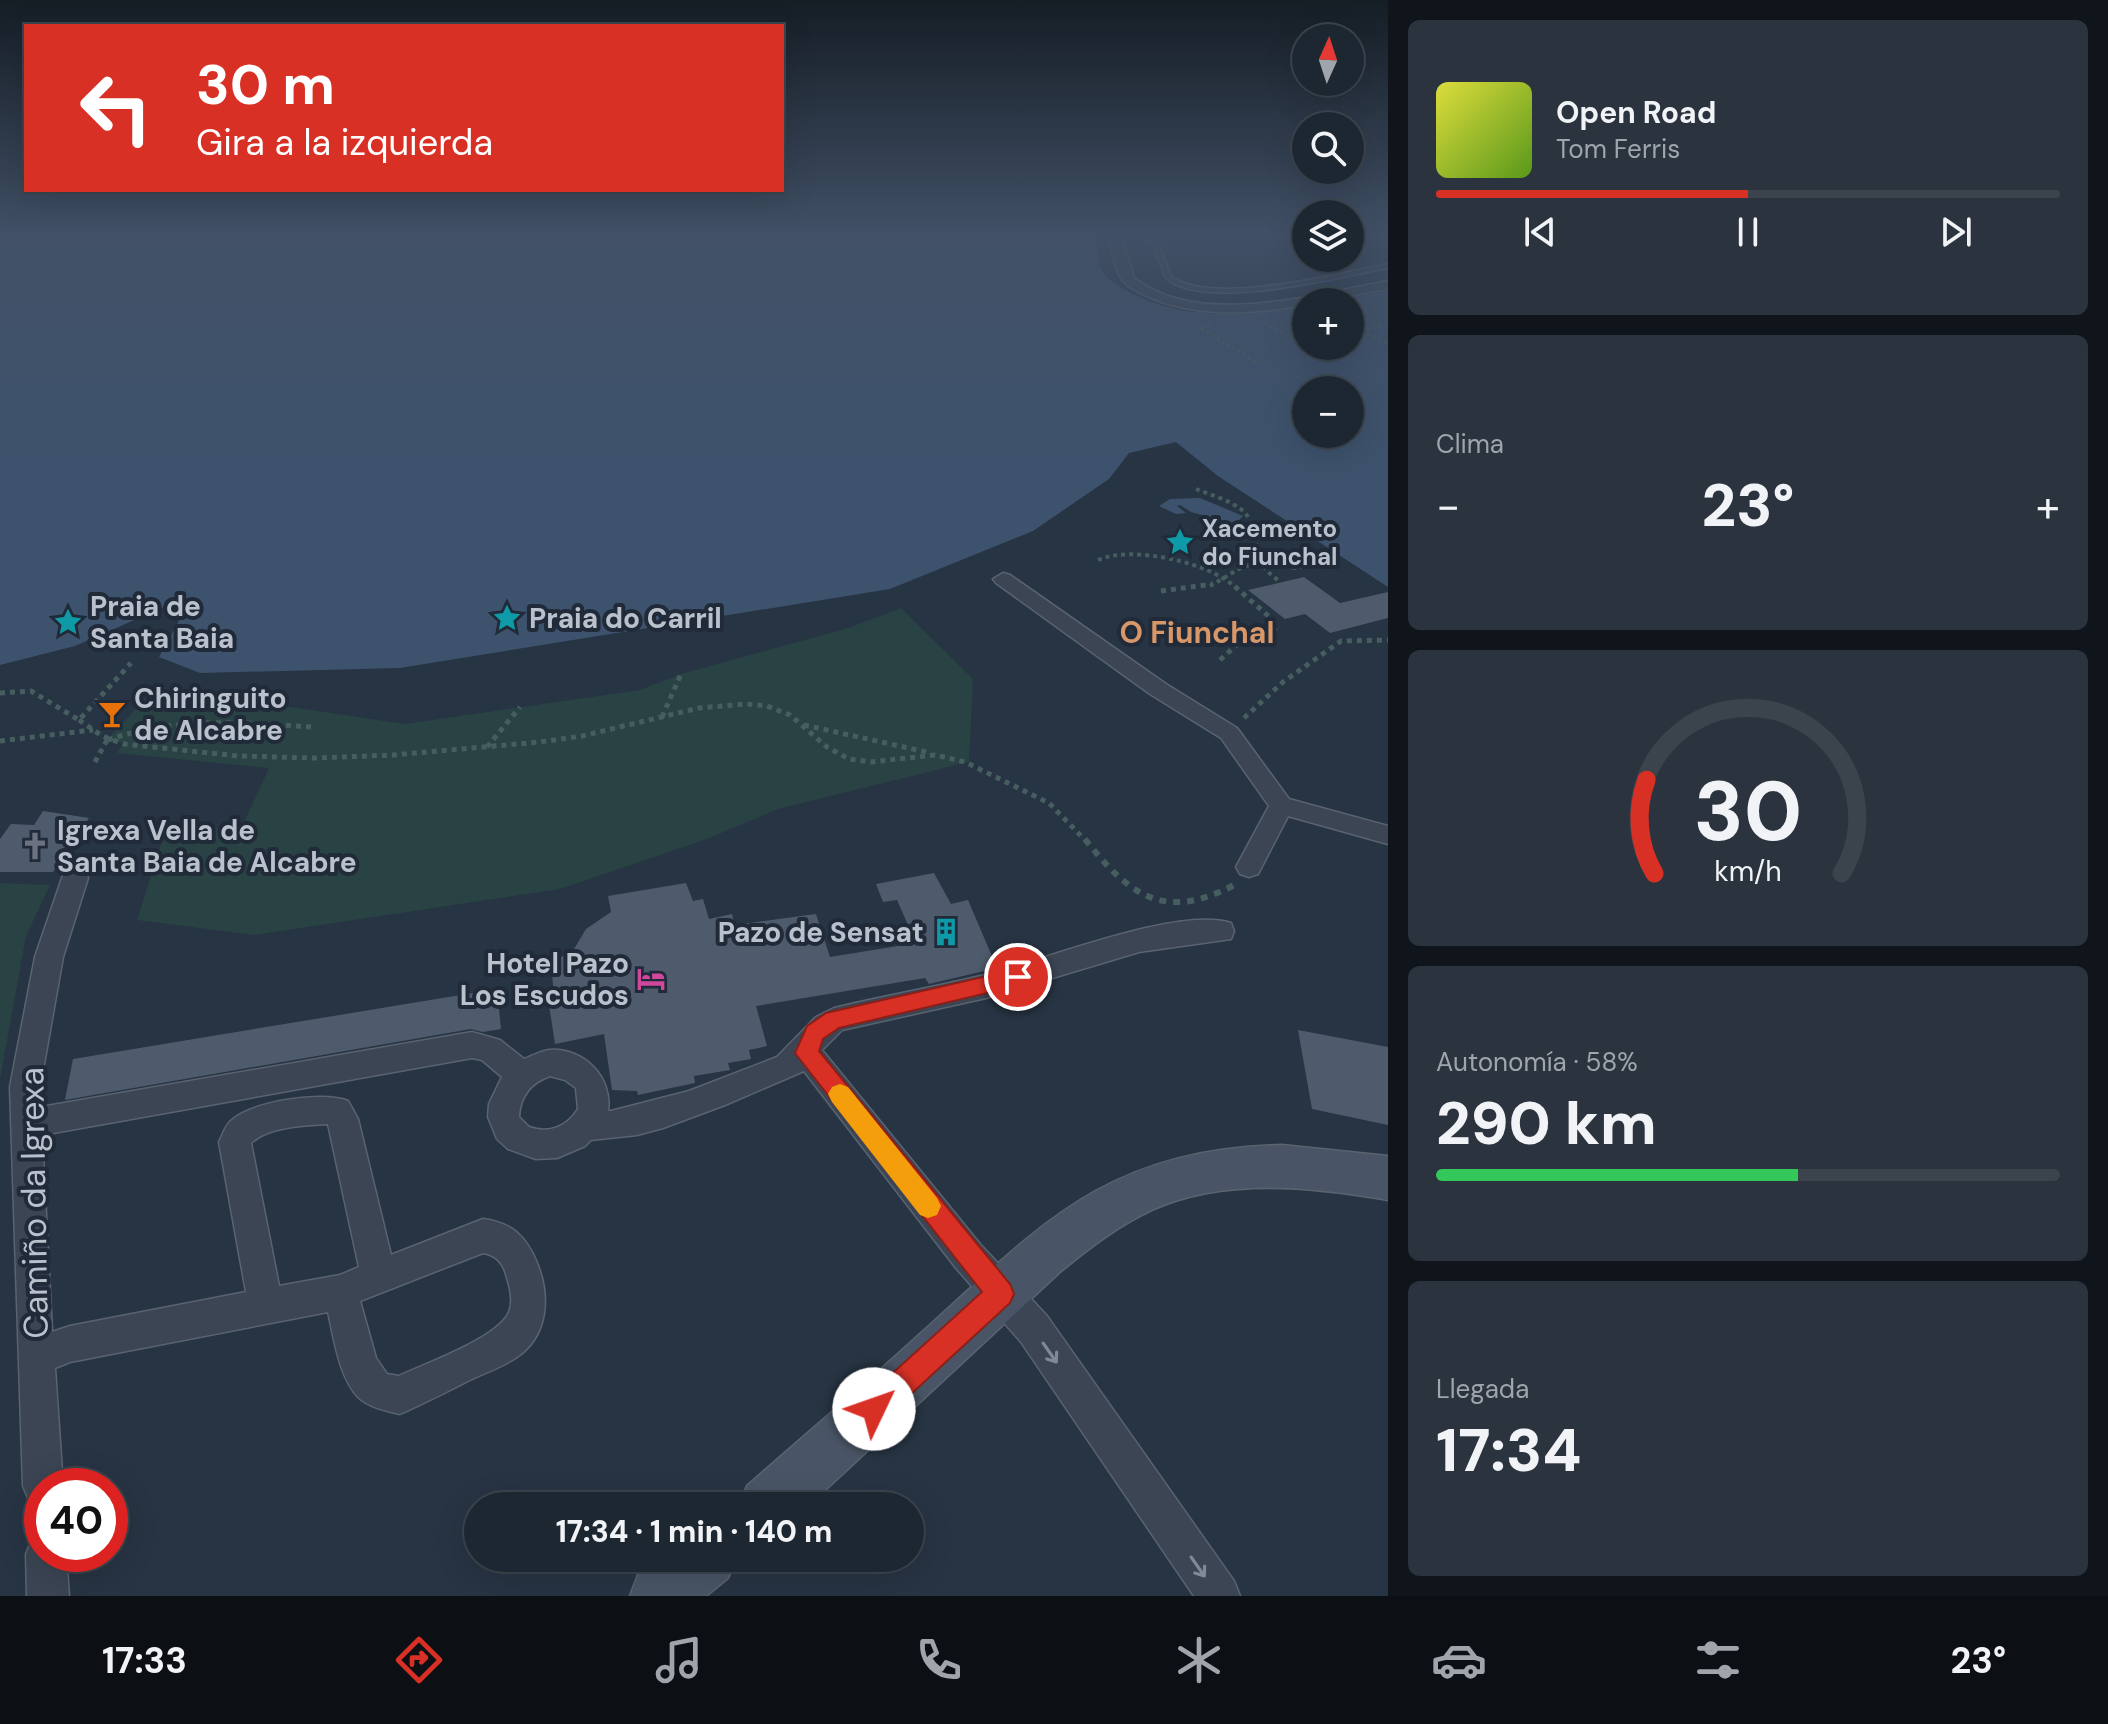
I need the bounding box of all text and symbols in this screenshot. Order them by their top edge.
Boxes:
north arrow [1292,24,1364,96]
map controls [1292,24,1364,448]
text: 30 m [196,48,335,121]
icon: left [64,56,168,160]
text: Open Road [1556,93,1716,132]
button: search [1292,112,1364,184]
text: Gira a la izquierda [196,119,493,166]
text: Tom Ferris [1556,132,1680,166]
button: layers [1292,200,1364,272]
icon: previous [1518,210,1562,254]
icon: pause [1726,210,1770,254]
icon: next [1934,210,1978,254]
button: + [1292,288,1364,360]
button: − [1292,376,1364,448]
text: Clima [1436,427,1504,461]
text: 23° [1702,466,1794,545]
text: − [1436,477,1460,535]
text: + [2036,477,2060,535]
place label: Xacemento do Fiunchal [1202,513,1337,572]
place icon: Xacemento do Fiunchal [1165,527,1195,557]
place label: Praia de Santa Baia [90,588,234,657]
place label: Praia do Carril [529,600,722,637]
place icon: Praia do Carril [492,603,522,633]
place icon: Praia de Santa Baia [53,607,83,637]
district label: O Fiunchal [1120,613,1274,652]
place label: Chiringuito de Alcabre [134,680,287,749]
bar icon: Chiringuito de Alcabre [97,699,127,729]
text: 30 [1694,757,1802,866]
place label: Igrexa Vella de Santa Baia de Alcabre [57,812,357,881]
church icon: Igrexa Vella de Santa Baia de Alcabre [20,831,50,861]
text: km/h [1714,853,1782,890]
place label: Pazo de Sensat [718,914,924,951]
building icon: Pazo de Sensat [931,917,961,947]
pin [984,943,1052,1011]
place label: Hotel Pazo Los Escudos [460,945,629,1014]
icon: arrive [996,955,1040,999]
hotel icon: Hotel Pazo Los Escudos [636,964,666,994]
text: Autonomía · 58% [1436,1045,1638,1079]
street label: Camiño da Igrexa [9,1067,59,1339]
text: 290 km [1436,1084,1657,1163]
one-way arrow [1042,1342,1058,1364]
position arrow [832,1367,916,1451]
text: Llegada [1436,1372,1529,1406]
text: 17:34 [1436,1411,1582,1490]
speed limit sign: 40 [24,1468,128,1572]
text: 17:34 · 1 min · 140 m [556,1512,832,1551]
one-way arrow [1190,1555,1206,1577]
icon: directions [391,1632,447,1688]
icon: music [651,1632,707,1688]
icon: phone [911,1632,967,1688]
icon: climate [1171,1632,1227,1688]
icon: car [1431,1632,1487,1688]
icon: filters [1690,1632,1746,1688]
text: 17:33 [102,1637,187,1684]
text: 23° [1950,1637,2006,1684]

